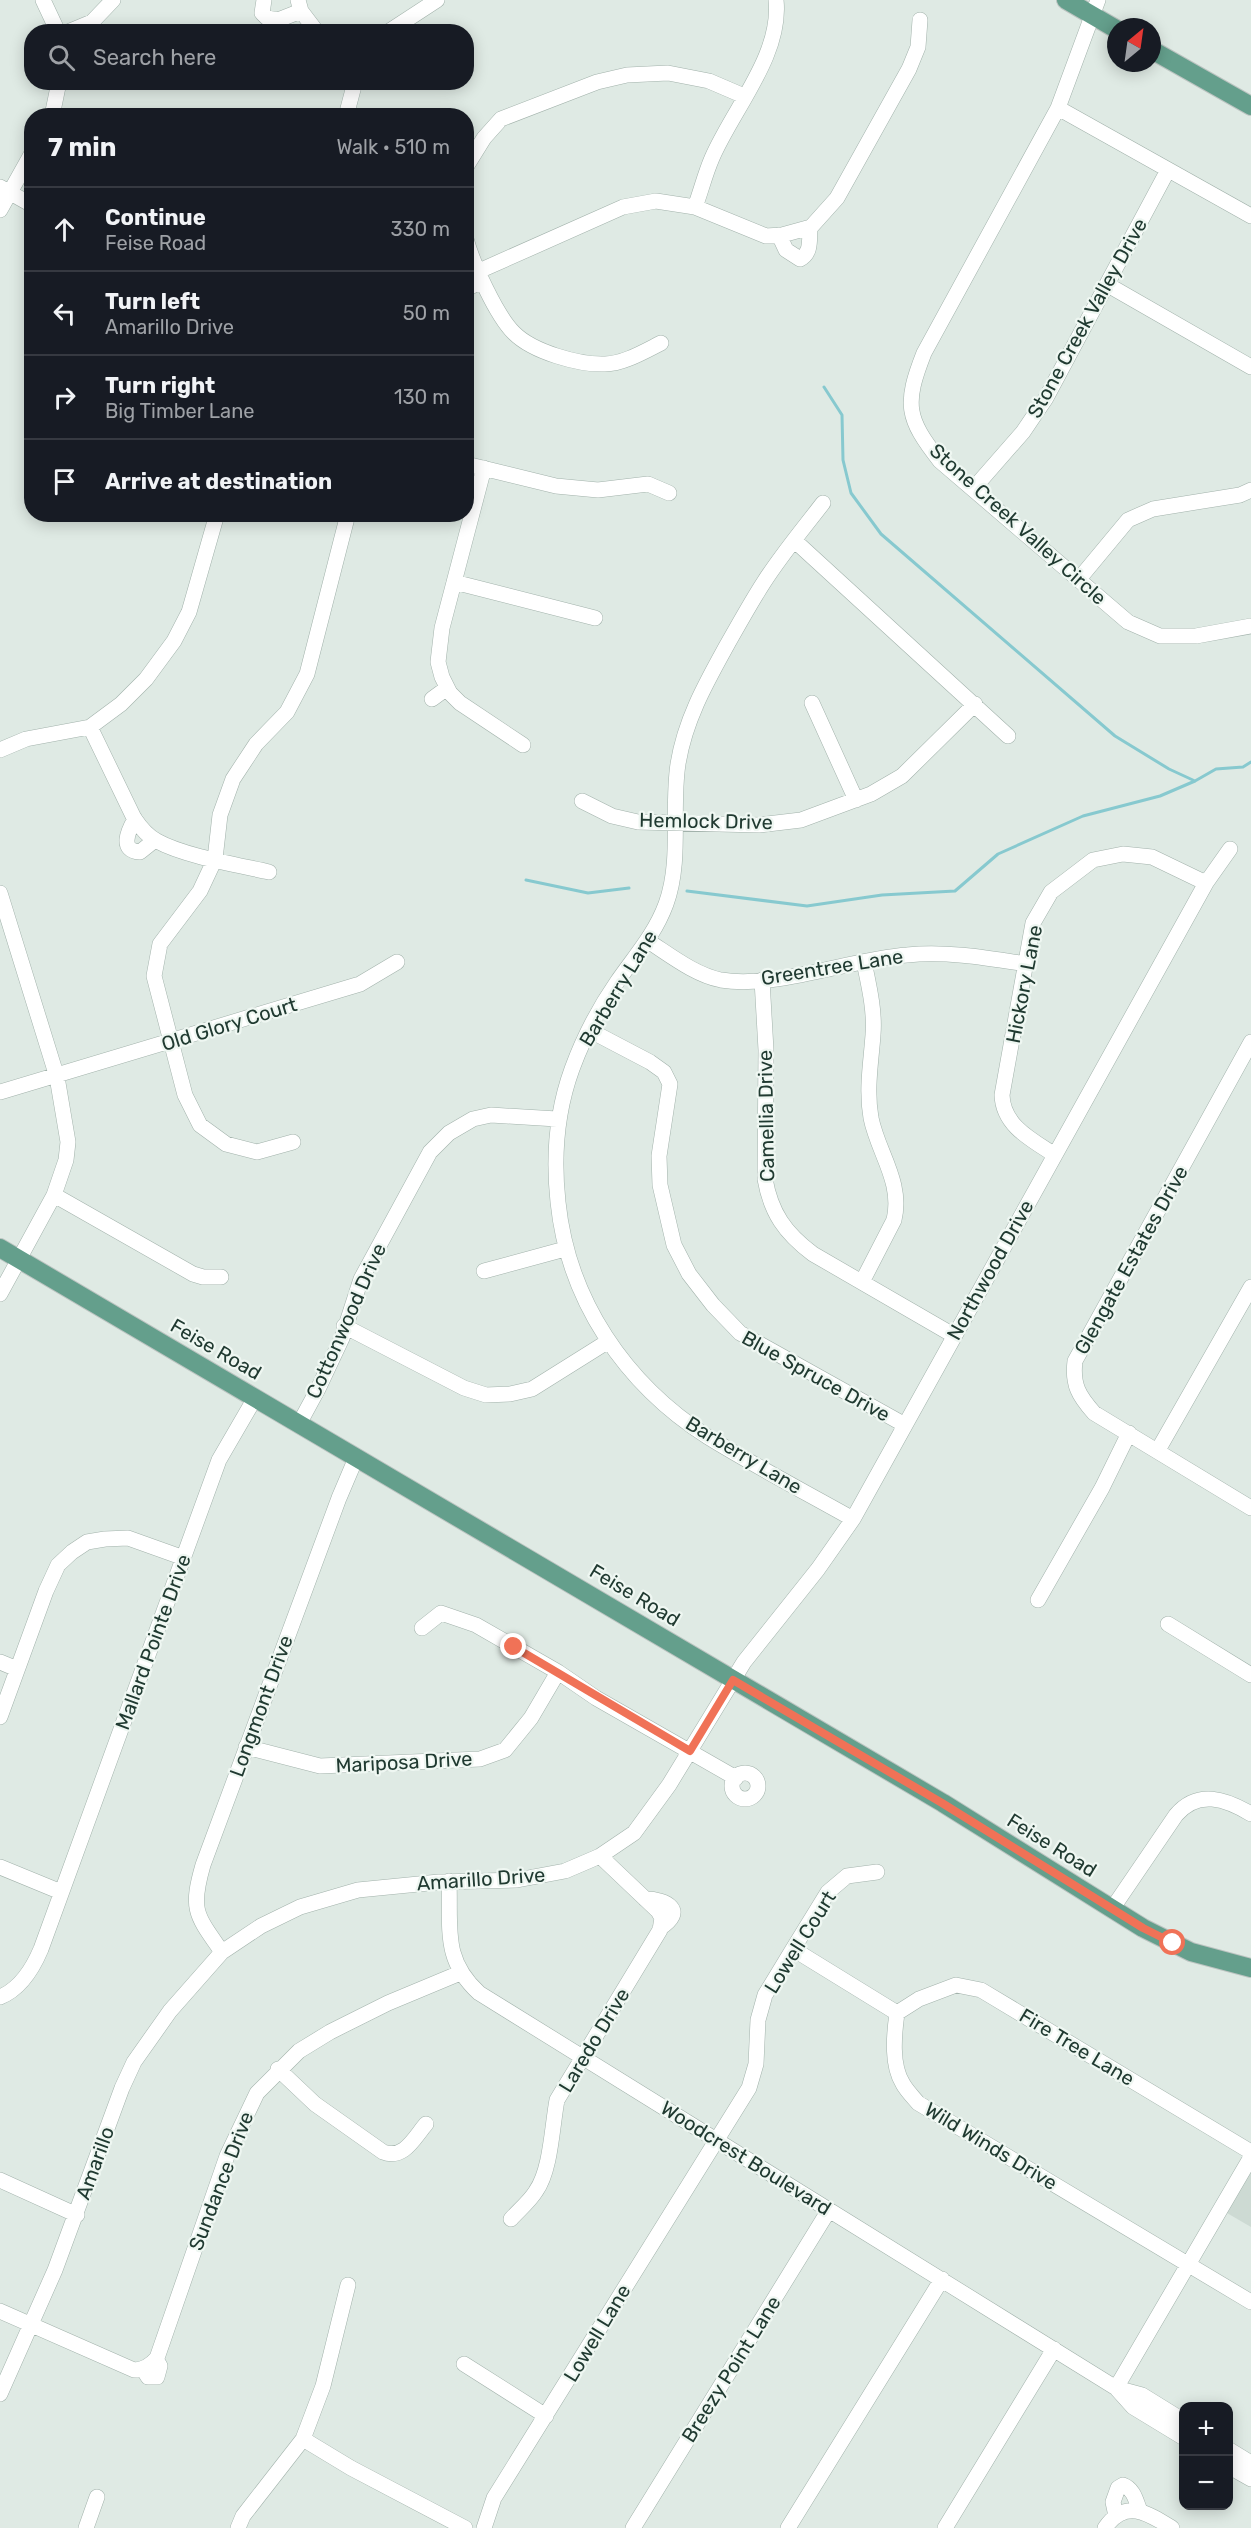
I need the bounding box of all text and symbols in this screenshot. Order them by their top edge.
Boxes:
north arrow [1107,18,1161,72]
search box [24,24,474,90]
icon: search [45,41,78,74]
text: Search here [93,44,216,71]
text: 7 min [48,132,116,163]
text: Walk · 510 m [336,135,450,159]
text: Continue [105,204,206,231]
icon: ahead [48,213,81,246]
street label: Stone Creek Valley Drive [1022,214,1152,422]
text: 330 m [391,217,450,241]
text: Feise Road [105,231,206,255]
text: Turn left [105,288,200,315]
icon: left [48,297,81,330]
text: 50 m [403,301,450,325]
text: Amarillo Drive [105,315,234,339]
text: Turn right [105,372,215,399]
icon: right [48,381,81,414]
text: 130 m [394,385,450,409]
text: Big Timber Lane [105,399,254,423]
street label: Stone Creek Valley Circle [925,438,1111,610]
icon: arrive [48,465,81,498]
text: Arrive at destination [105,468,332,495]
street label: Hemlock Drive [639,808,773,834]
street label: Hickory Lane [1001,923,1047,1045]
street label: Barberry Lane [574,926,662,1050]
street label: Greentree Lane [759,944,905,990]
street label: Old Glory Court [158,992,300,1056]
street label: Camellia Drive [753,1050,779,1182]
street label: Glengate Estates Drive [1069,1162,1193,1358]
street label: Northwood Drive [942,1196,1038,1344]
street label: Cottonwood Drive [301,1240,391,1402]
street label: Feise Road [166,1313,266,1385]
street label: Blue Spruce Drive [738,1325,894,1427]
street label: Barberry Lane [682,1411,806,1499]
street label: Mallard Pointe Drive [110,1551,196,1733]
street label: Feise Road [585,1559,685,1631]
street label: Longmont Drive [224,1632,298,1780]
route end [500,1633,526,1659]
street label: Mariposa Drive [335,1746,473,1778]
street label: Feise Road [1003,1808,1101,1882]
street label: Amarillo Drive [416,1863,546,1895]
street label: Lowell Court [759,1886,841,1998]
route start [1159,1929,1185,1955]
street label: Laredo Drive [553,1984,635,2096]
street label: Fire Tree Lane [1015,2003,1139,2091]
street label: Woodcrest Boulevard [656,2096,836,2220]
street label: Wild Winds Drive [920,2097,1062,2195]
street label: Sundance Drive [183,2108,259,2254]
street label: Amarillo [71,2123,119,2203]
street label: Lowell Lane [559,2280,635,2386]
street label: Breezy Point Lane [676,2291,786,2447]
map controls [1179,2402,1233,2510]
button: + [1179,2402,1233,2456]
button: − [1179,2456,1233,2510]

